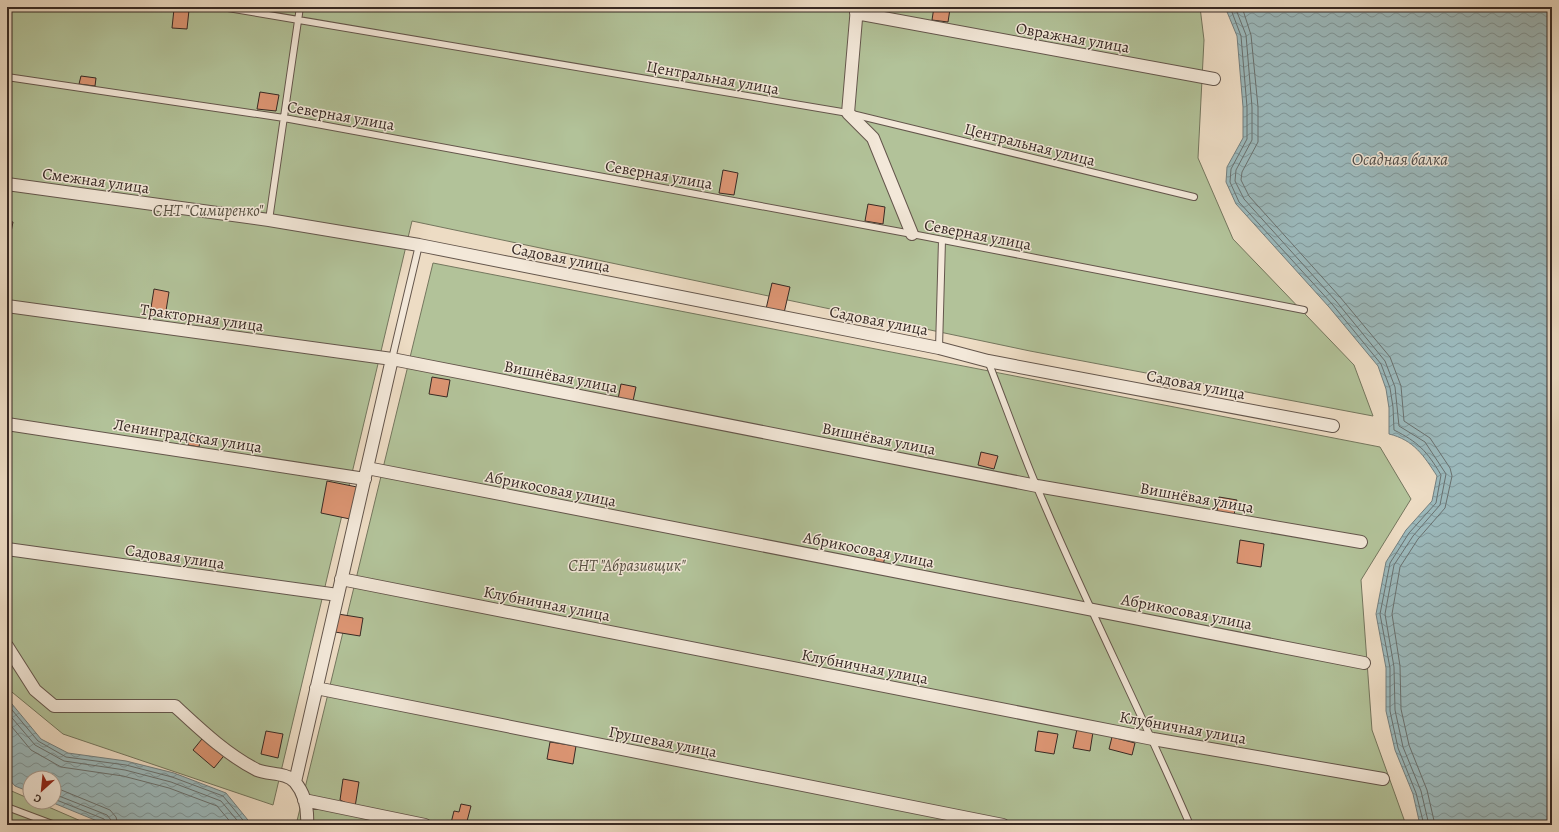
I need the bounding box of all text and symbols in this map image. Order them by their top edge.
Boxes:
street label: Овражная улица [1014,17,1132,59]
street label: Центральная улица [645,55,781,101]
street label: Северная улица [285,96,397,136]
street label: Центральная улица [962,118,1098,172]
water label: Осадная балка [1352,148,1448,171]
street label: Северная улица [603,155,715,195]
street label: Смежная улица [41,163,151,199]
park label: СНТ "Симиренко" [153,200,263,222]
street label: Северная улица [922,214,1034,256]
street label: Садовая улица [510,238,613,278]
street label: Тракторная улица [139,298,266,338]
street label: Садовая улица [828,301,931,341]
street label: Вишнёвая улица [502,355,620,399]
street label: Садовая улица [1145,365,1248,405]
street label: Ленинградская улица [112,413,264,459]
street label: Вишнёвая улица [820,417,938,461]
street label: Абрикосовая улица [482,465,619,513]
street label: Вишнёвая улица [1138,477,1256,519]
street label: Абрикосовая улица [800,526,937,574]
street label: Садовая улица [124,539,227,575]
park label: СНТ "Абразивщик" [568,555,686,577]
street label: Клубничная улица [482,581,613,627]
street label: Абрикосовая улица [1118,588,1255,636]
street label: Клубничная улица [800,644,931,690]
street label: Клубничная улица [1118,706,1249,750]
street label: Грушевая улица [607,721,719,763]
north arrow [22,770,62,810]
text: С [31,790,44,807]

